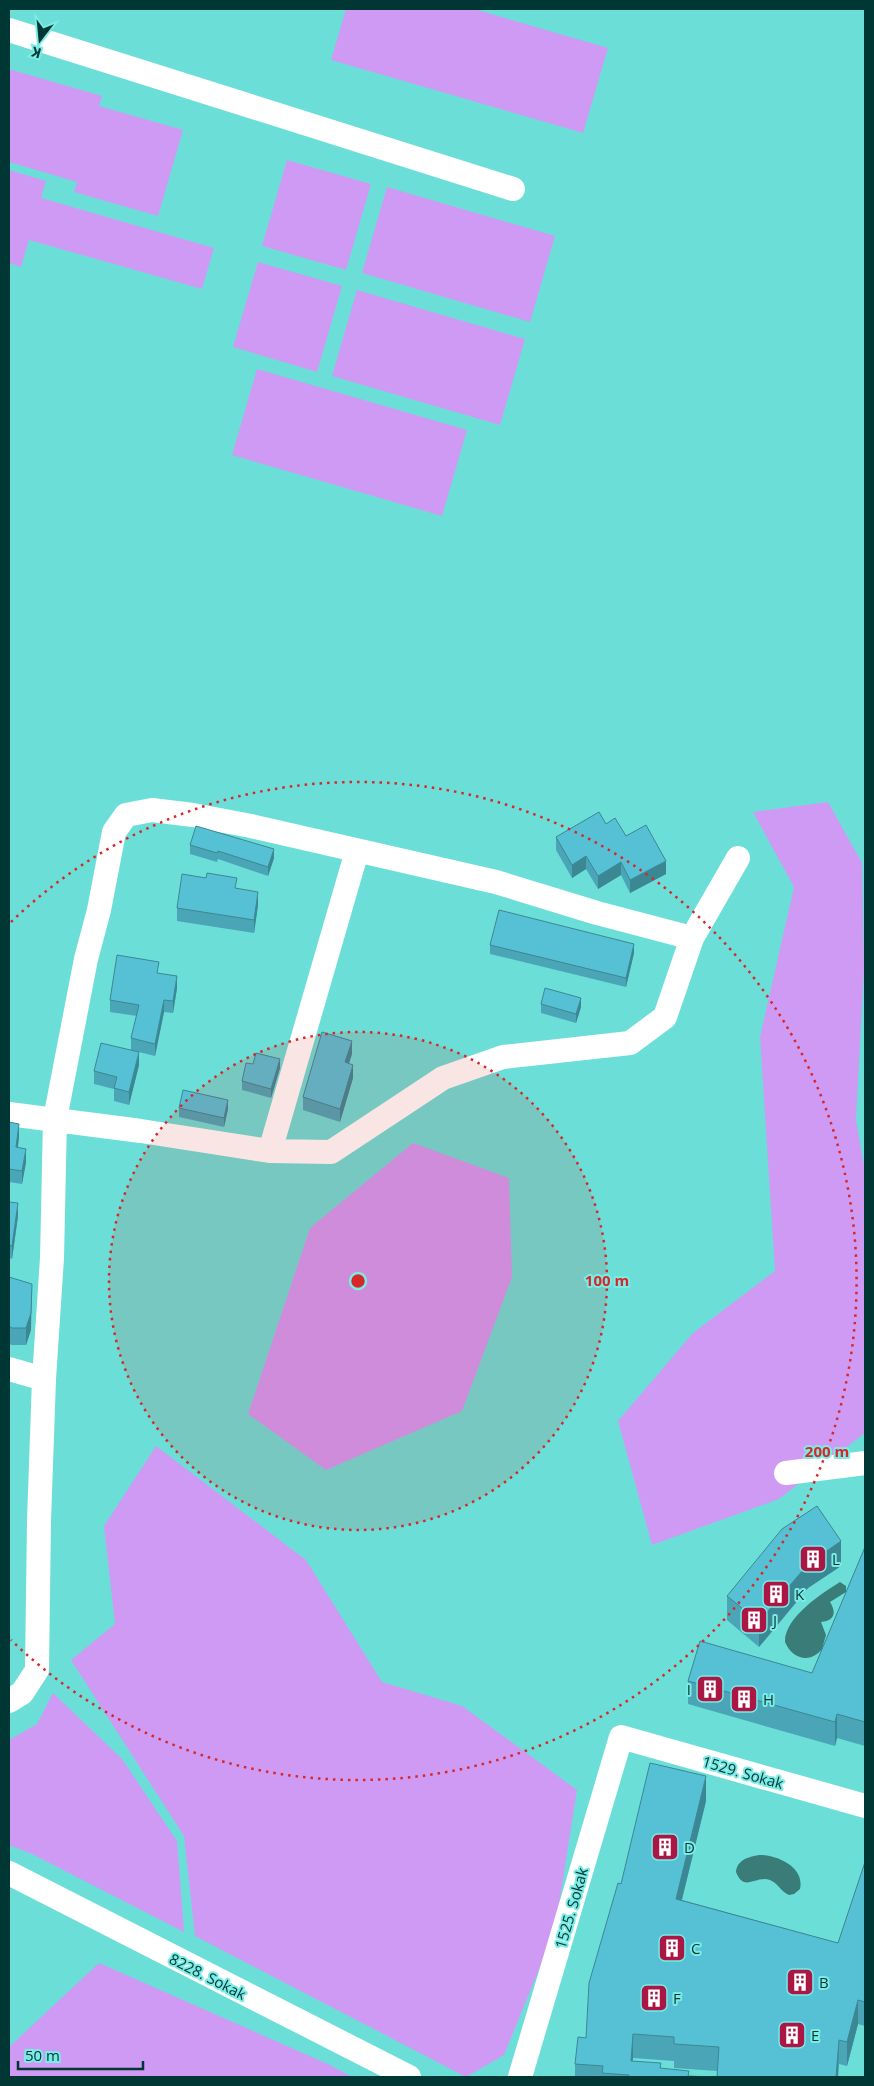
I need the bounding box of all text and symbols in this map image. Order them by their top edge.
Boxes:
north arrow [15,15,65,65]
text: K [29,42,43,63]
text: 100 m [585,1270,629,1290]
centre of rings [349,1272,367,1290]
text: 200 m [805,1441,849,1461]
building icon: L [798,1544,828,1574]
place label: L [832,1549,840,1569]
building icon: K [761,1579,791,1609]
place label: K [795,1584,805,1604]
building icon: J [739,1605,769,1635]
place label: J [771,1610,777,1630]
building icon: I [695,1674,725,1704]
place label: I [687,1679,691,1699]
building icon: H [729,1684,759,1714]
place label: H [763,1689,774,1709]
street label: 1529. Sokak [700,1751,786,1793]
building icon: D [650,1832,680,1862]
place label: D [684,1837,695,1857]
street label: 1525. Sokak [550,1865,592,1951]
building icon: C [657,1933,687,1963]
place label: C [691,1938,700,1958]
street label: 8228. Sokak [166,1948,250,2004]
building icon: B [785,1967,815,1997]
place label: B [819,1972,829,1992]
building icon: F [639,1983,669,2013]
place label: F [673,1988,681,2008]
building icon: E [777,2020,807,2050]
place label: E [811,2025,819,2045]
scale bar [18,2038,142,2070]
text: 50 m [25,2045,60,2065]

